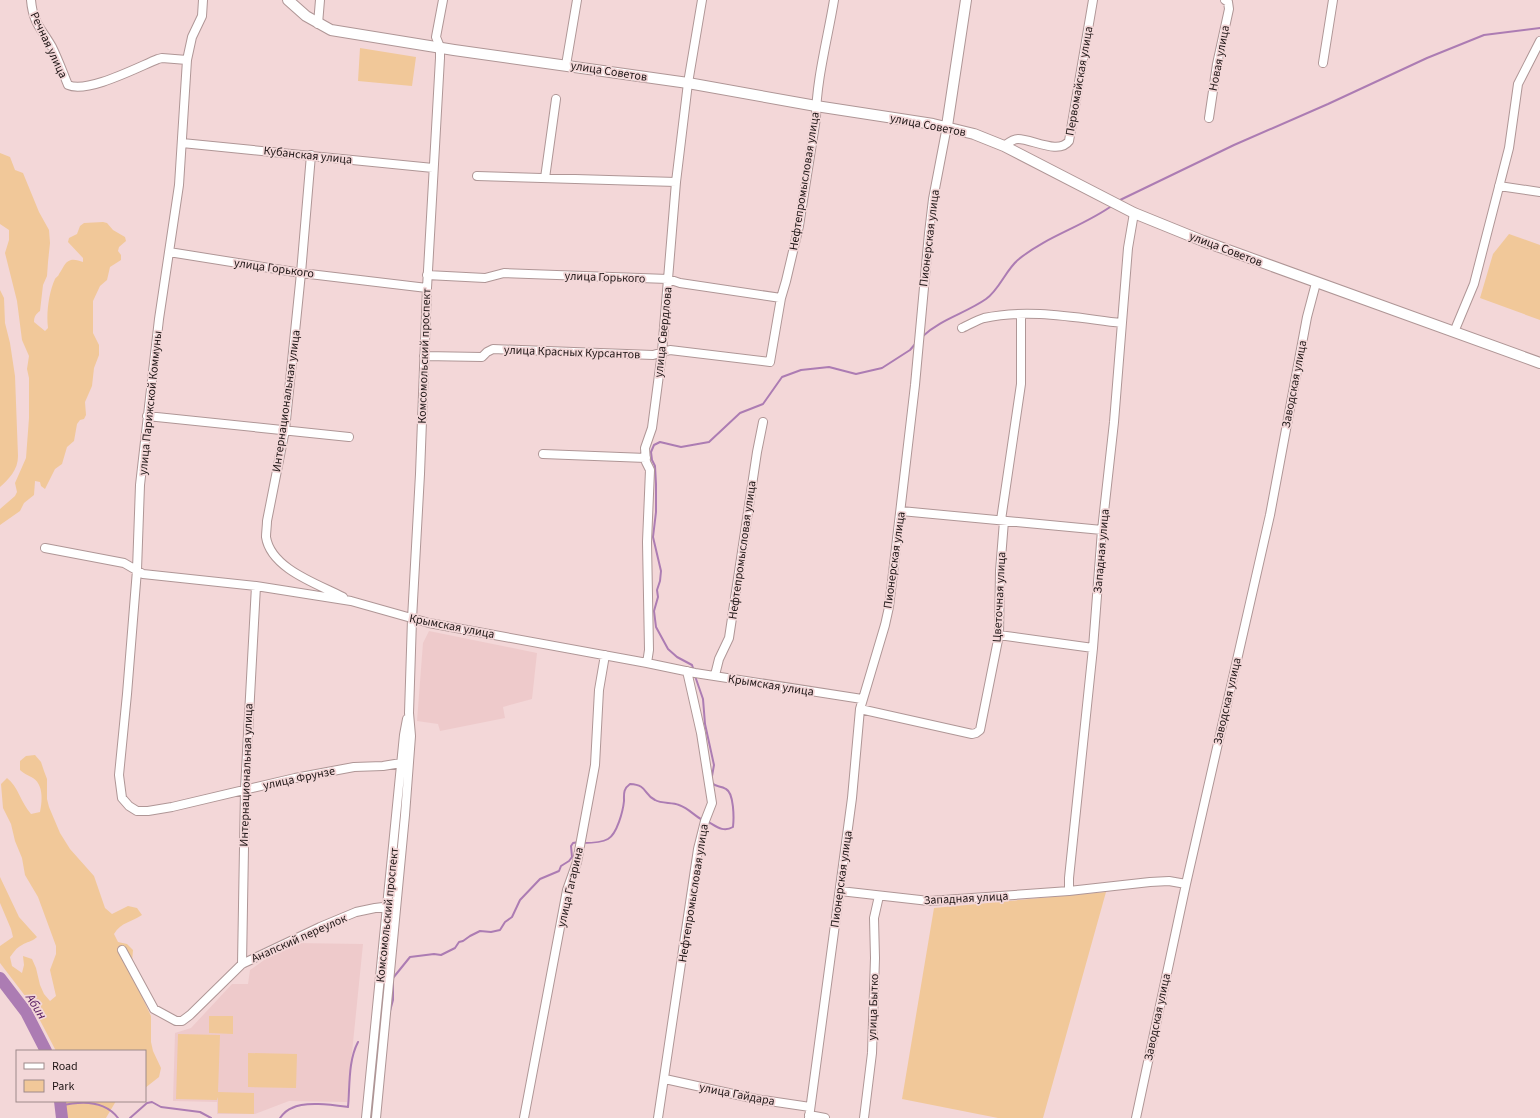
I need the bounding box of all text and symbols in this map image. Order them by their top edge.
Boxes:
street label: Речная улица [26,9,71,81]
street label: Новая улица [1205,24,1234,92]
street label: Первомайская улица [1062,25,1097,137]
street label: улица Советов [570,57,648,86]
street label: улица Советов [888,110,967,141]
street label: Нефтепромысловая улица [785,111,824,251]
street label: Кубанская улица [263,142,353,169]
street label: Пионерская улица [915,189,944,288]
street label: улица Советов [1187,228,1265,271]
street label: улица Горького [233,254,315,283]
street label: улица Горького [564,268,646,287]
street label: улица Свердлова [650,286,677,378]
street label: Комсомольский проспект [414,288,435,424]
street label: Интернациональная улица [268,329,305,473]
street label: улица Парижской Коммуны [134,330,167,476]
street label: Заводская улица [1278,339,1311,429]
street label: улица Красных Курсантов [503,342,640,363]
street label: Нефтепромысловая улица [724,480,761,621]
street label: Западная улица [1089,508,1114,594]
street label: Пионерская улица [879,510,910,610]
street label: Цветочная улица [989,551,1010,643]
street label: Крымская улица [408,610,496,643]
street label: Заводская улица [1209,656,1246,746]
street label: Крымская улица [727,670,815,701]
street label: Интернациональная улица [236,703,257,847]
street label: улица Фрунзе [262,763,337,794]
street label: Нефтепромысловая улица [674,823,713,963]
street label: Пионерская улица [826,829,857,929]
street label: улица Гагарина [553,845,588,929]
street label: Комсомольский проспект [372,846,403,983]
street label: Западная улица [923,888,1009,909]
street label: Анапский переулок [249,910,350,967]
street label: Заводская улица [1140,972,1175,1062]
street label: улица Бытко [864,973,883,1041]
water label: Абин [21,989,51,1023]
legend [16,1050,146,1102]
text: Road [52,1058,78,1075]
text: Park [52,1078,74,1095]
street label: улица Гайдара [698,1079,776,1110]

